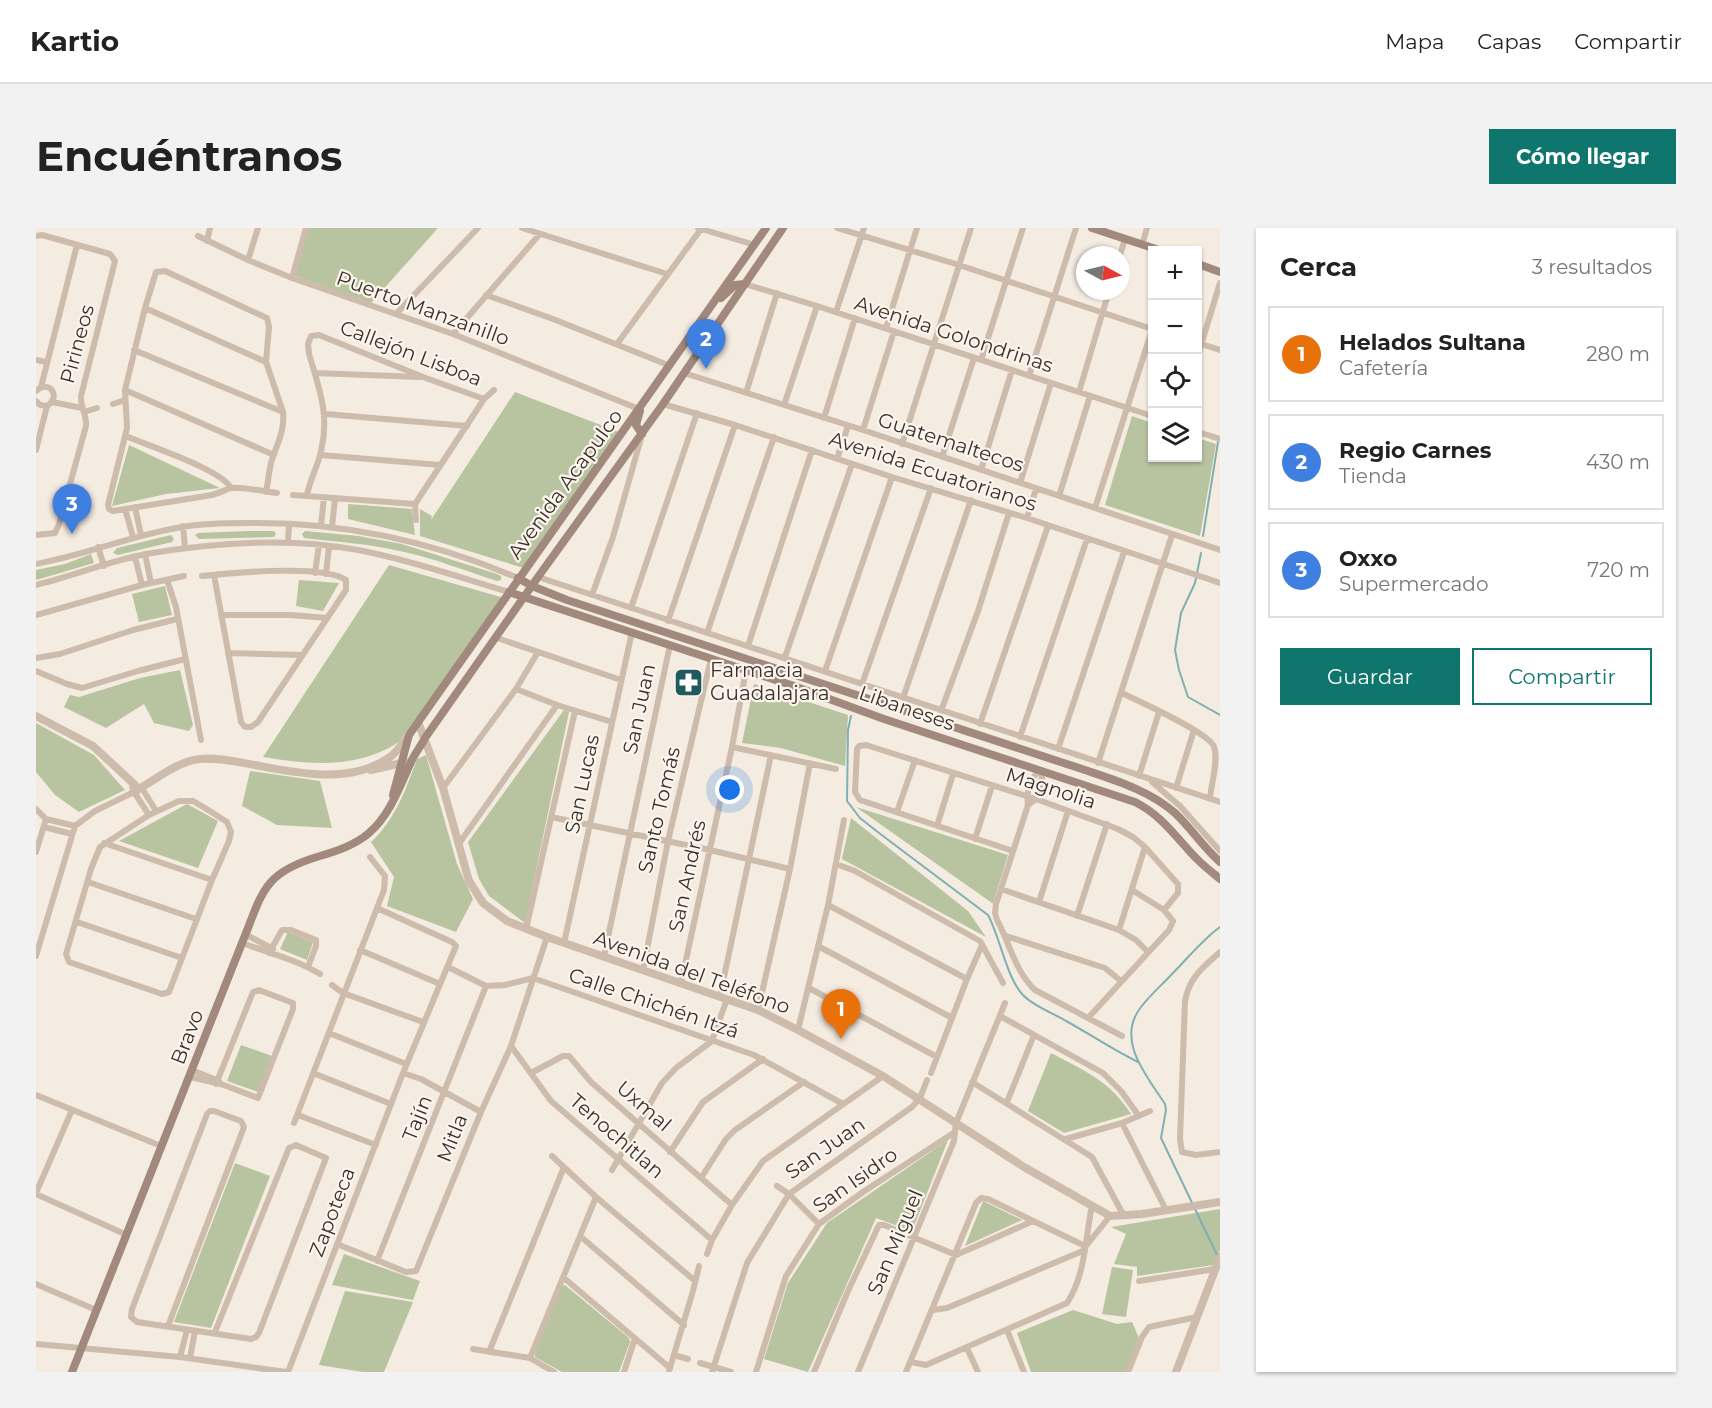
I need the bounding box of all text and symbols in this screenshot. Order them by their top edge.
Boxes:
text: Kartio [30,24,119,58]
text: Mapa [1385,29,1444,54]
text: Capas [1477,29,1541,54]
text: Compartir [1574,29,1682,54]
button: Cómo llegar [1489,129,1676,184]
text: Encuéntranos [36,130,342,182]
north arrow [1076,246,1130,300]
map controls [1148,246,1202,462]
button: + [1148,246,1202,300]
text: Cerca [1280,251,1357,283]
text: 3 resultados [1532,255,1652,279]
street label: Puerto Manzanillo [333,266,513,350]
street label: Avenida Golondrinas [852,291,1056,378]
button: − [1148,300,1202,354]
street label: Pirineos [55,302,99,386]
street label: Callejón Lisboa [337,315,485,391]
pin: 2 [686,320,726,369]
text: Helados Sultana [1339,329,1526,356]
text: 1 [1298,342,1305,366]
text: 280 m [1586,342,1650,366]
button: locate [1148,354,1202,408]
text: Cafetería [1339,356,1428,380]
street label: Avenida Acapulco [503,404,627,564]
street label: Guatemaltecos [875,407,1027,477]
button: layers [1148,408,1202,462]
street label: Avenida Ecuatorianos [826,426,1040,516]
text: Regio Carnes [1339,437,1491,464]
text: 2 [1296,450,1307,474]
text: 430 m [1586,450,1650,474]
text: Tienda [1339,464,1407,488]
pin: 3 [52,484,92,534]
text: Oxxo [1339,545,1397,572]
text: 3 [1296,558,1307,582]
text: 720 m [1587,558,1650,582]
text: Supermercado [1339,572,1488,596]
button: Guardar [1280,648,1460,705]
button: Compartir [1472,648,1652,705]
place label: Farmacia Guadalajara [710,658,830,705]
street label: San Juan [618,662,660,756]
pharmacy icon: Farmacia Guadalajara [673,666,705,698]
street label: Libaneses [856,680,958,736]
street label: San Lucas [560,732,604,836]
street label: Santo Tomás [633,744,685,875]
street label: Magnolia [1003,762,1099,814]
your location [715,775,744,804]
street label: San Andrés [663,818,711,934]
street label: Avenida del Teléfono [590,925,794,1019]
street label: Calle Chichén Itzá [566,963,742,1043]
pin: 1 [822,990,860,1039]
street label: Bravo [166,1006,208,1068]
street label: Uxmal [612,1076,676,1136]
street label: Tenochitlan [565,1089,669,1183]
street label: Tajín [397,1092,437,1144]
street label: Mitla [432,1111,472,1165]
street label: San Juan [781,1112,869,1184]
street label: San Isidro [808,1142,902,1218]
street label: Zapoteca [304,1164,360,1260]
street label: San Miguel [862,1186,928,1298]

